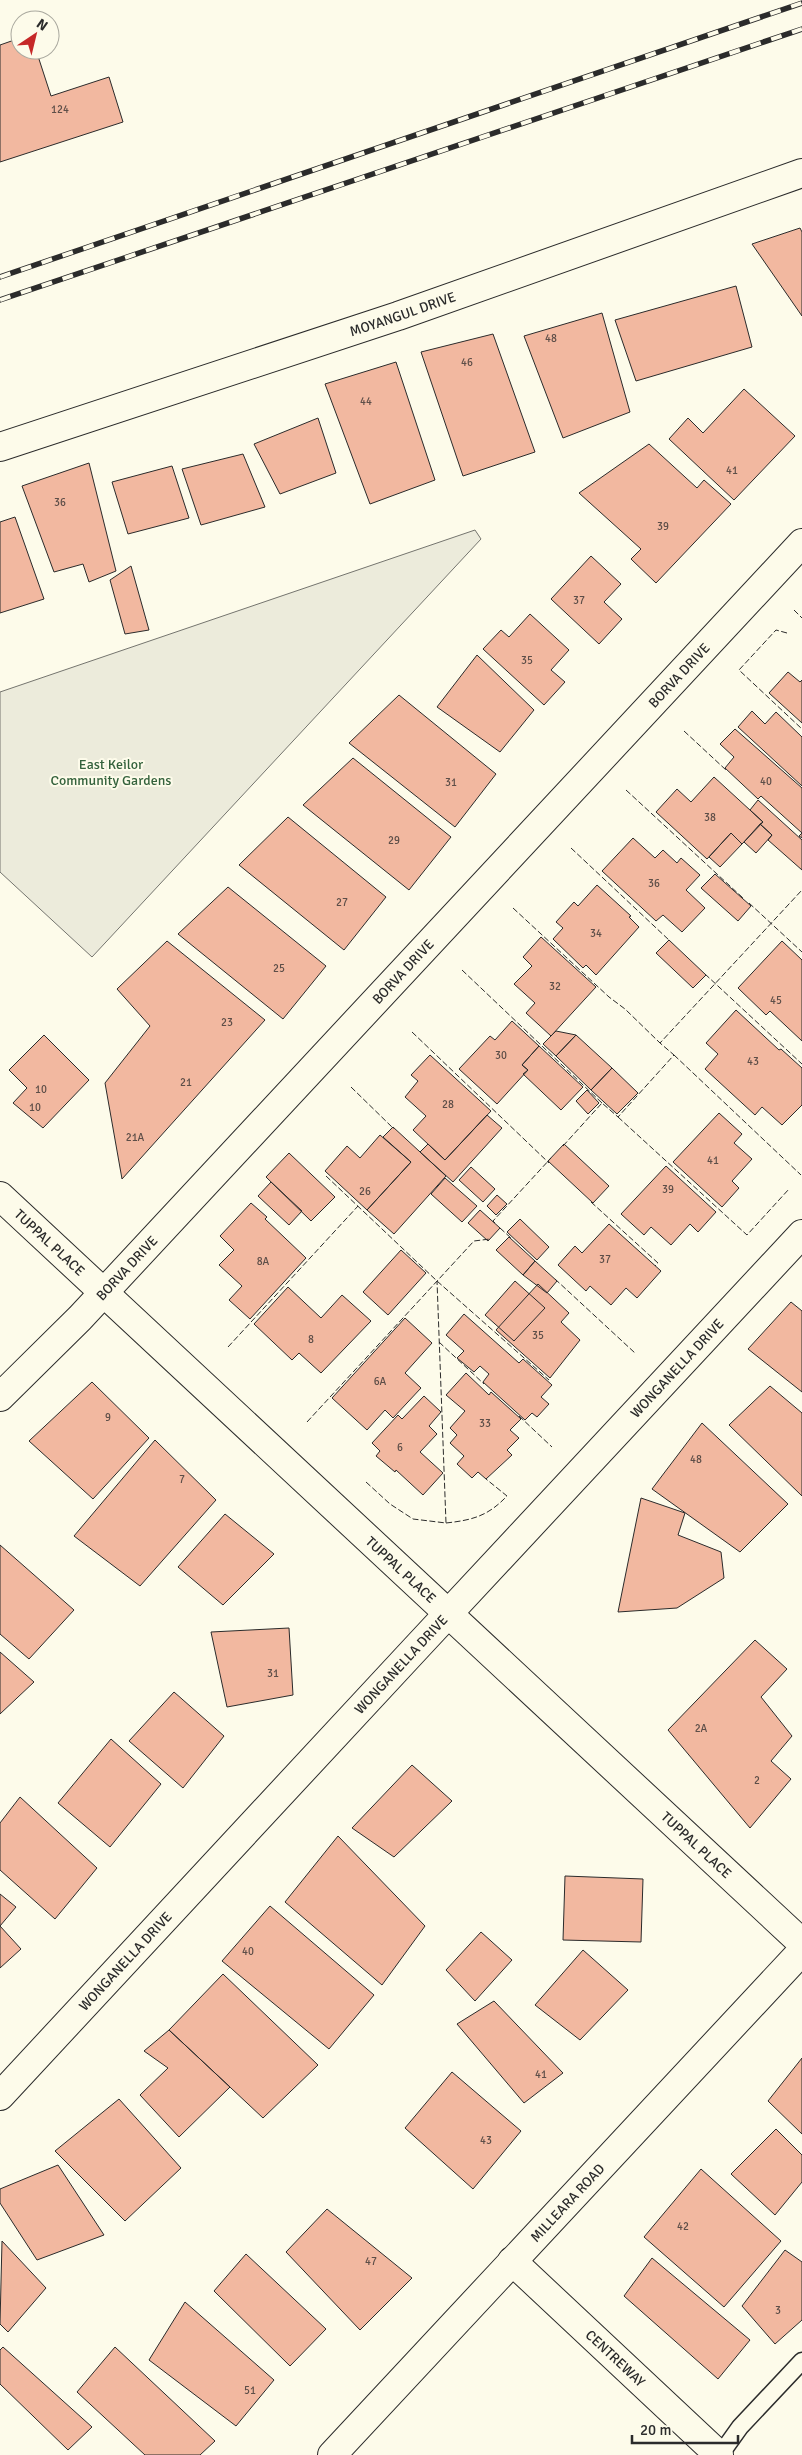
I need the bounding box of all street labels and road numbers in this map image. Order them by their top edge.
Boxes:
street label: MOYANGUL DRIVE [347,288,458,340]
street label: BORVA DRIVE [645,639,713,711]
street label: BORVA DRIVE [369,936,437,1007]
street label: TUPPAL PLACE [11,1205,89,1279]
street label: BORVA DRIVE [92,1232,161,1304]
street label: WONGANELLA DRIVE [627,1315,727,1421]
street label: TUPPAL PLACE [362,1533,440,1606]
street label: WONGANELLA DRIVE [351,1611,451,1717]
street label: TUPPAL PLACE [658,1808,735,1882]
street label: WONGANELLA DRIVE [75,1908,175,2014]
street label: MILLEARA ROAD [527,2160,608,2246]
street label: CENTREWAY [582,2326,649,2390]

